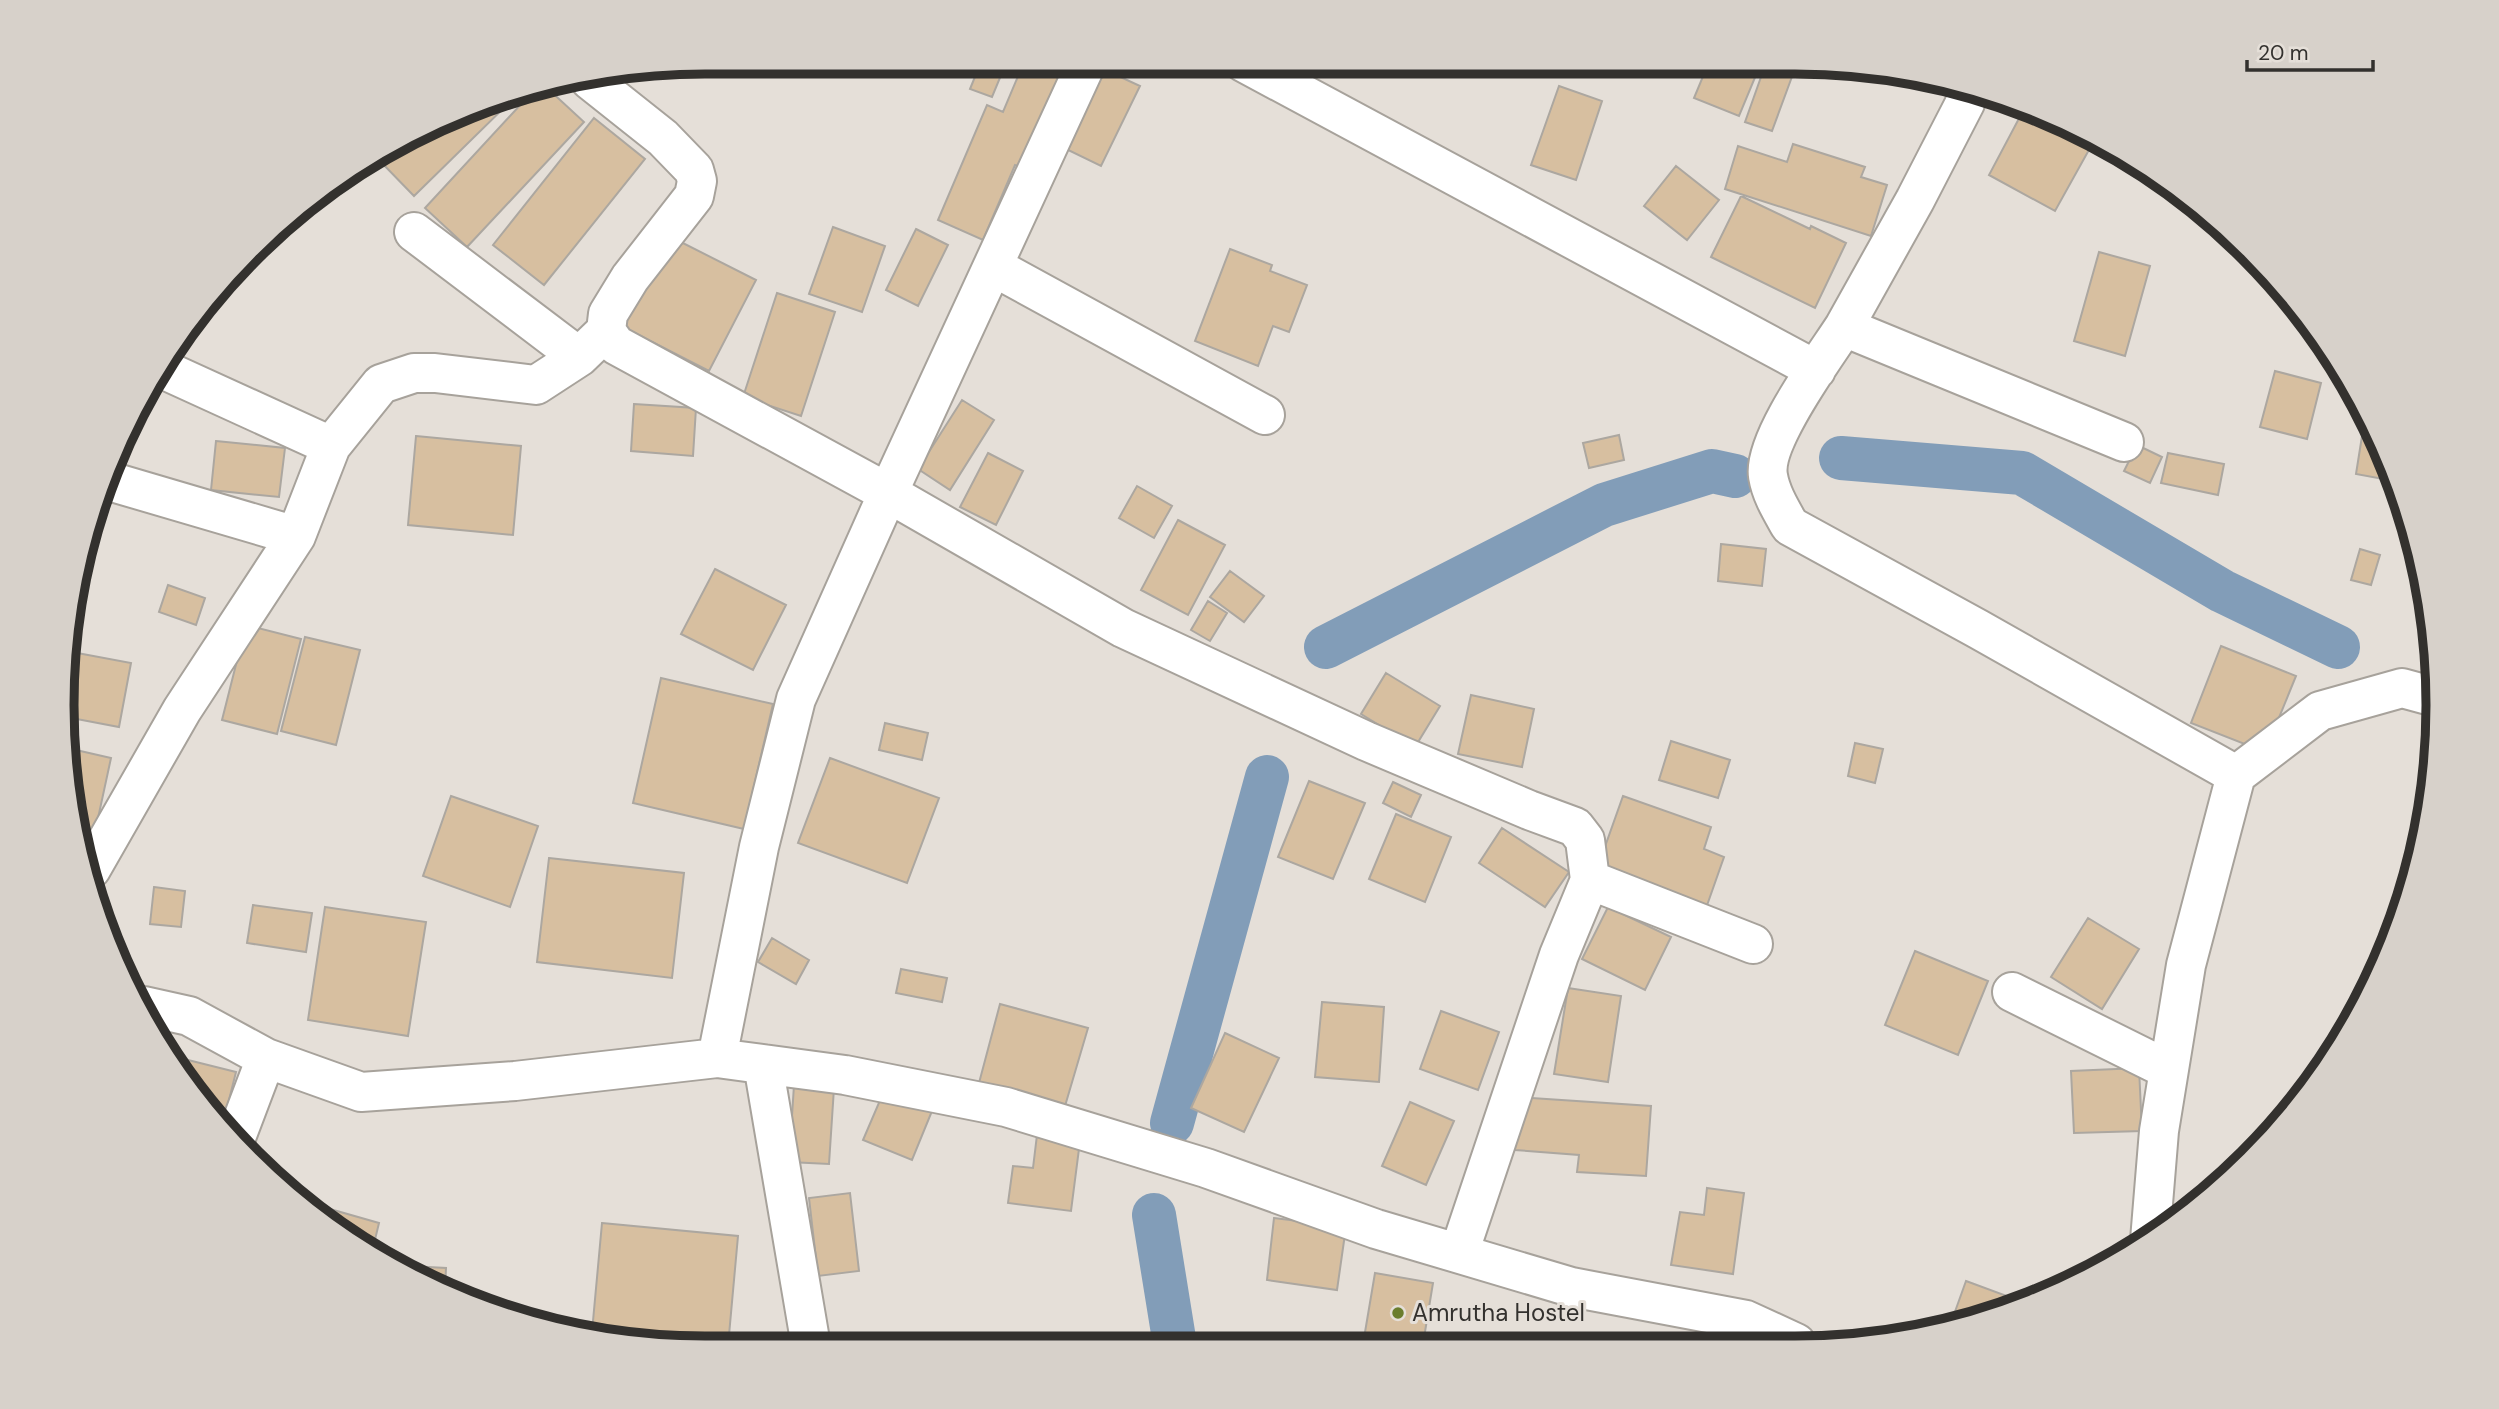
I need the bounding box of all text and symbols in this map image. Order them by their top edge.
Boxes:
scale bar [2247,28,2373,72]
text: 20 m [2258,39,2309,67]
place label: Amrutha Hostel [1412,1297,1585,1328]
marker: Amrutha Hostel [1390,1305,1406,1321]

